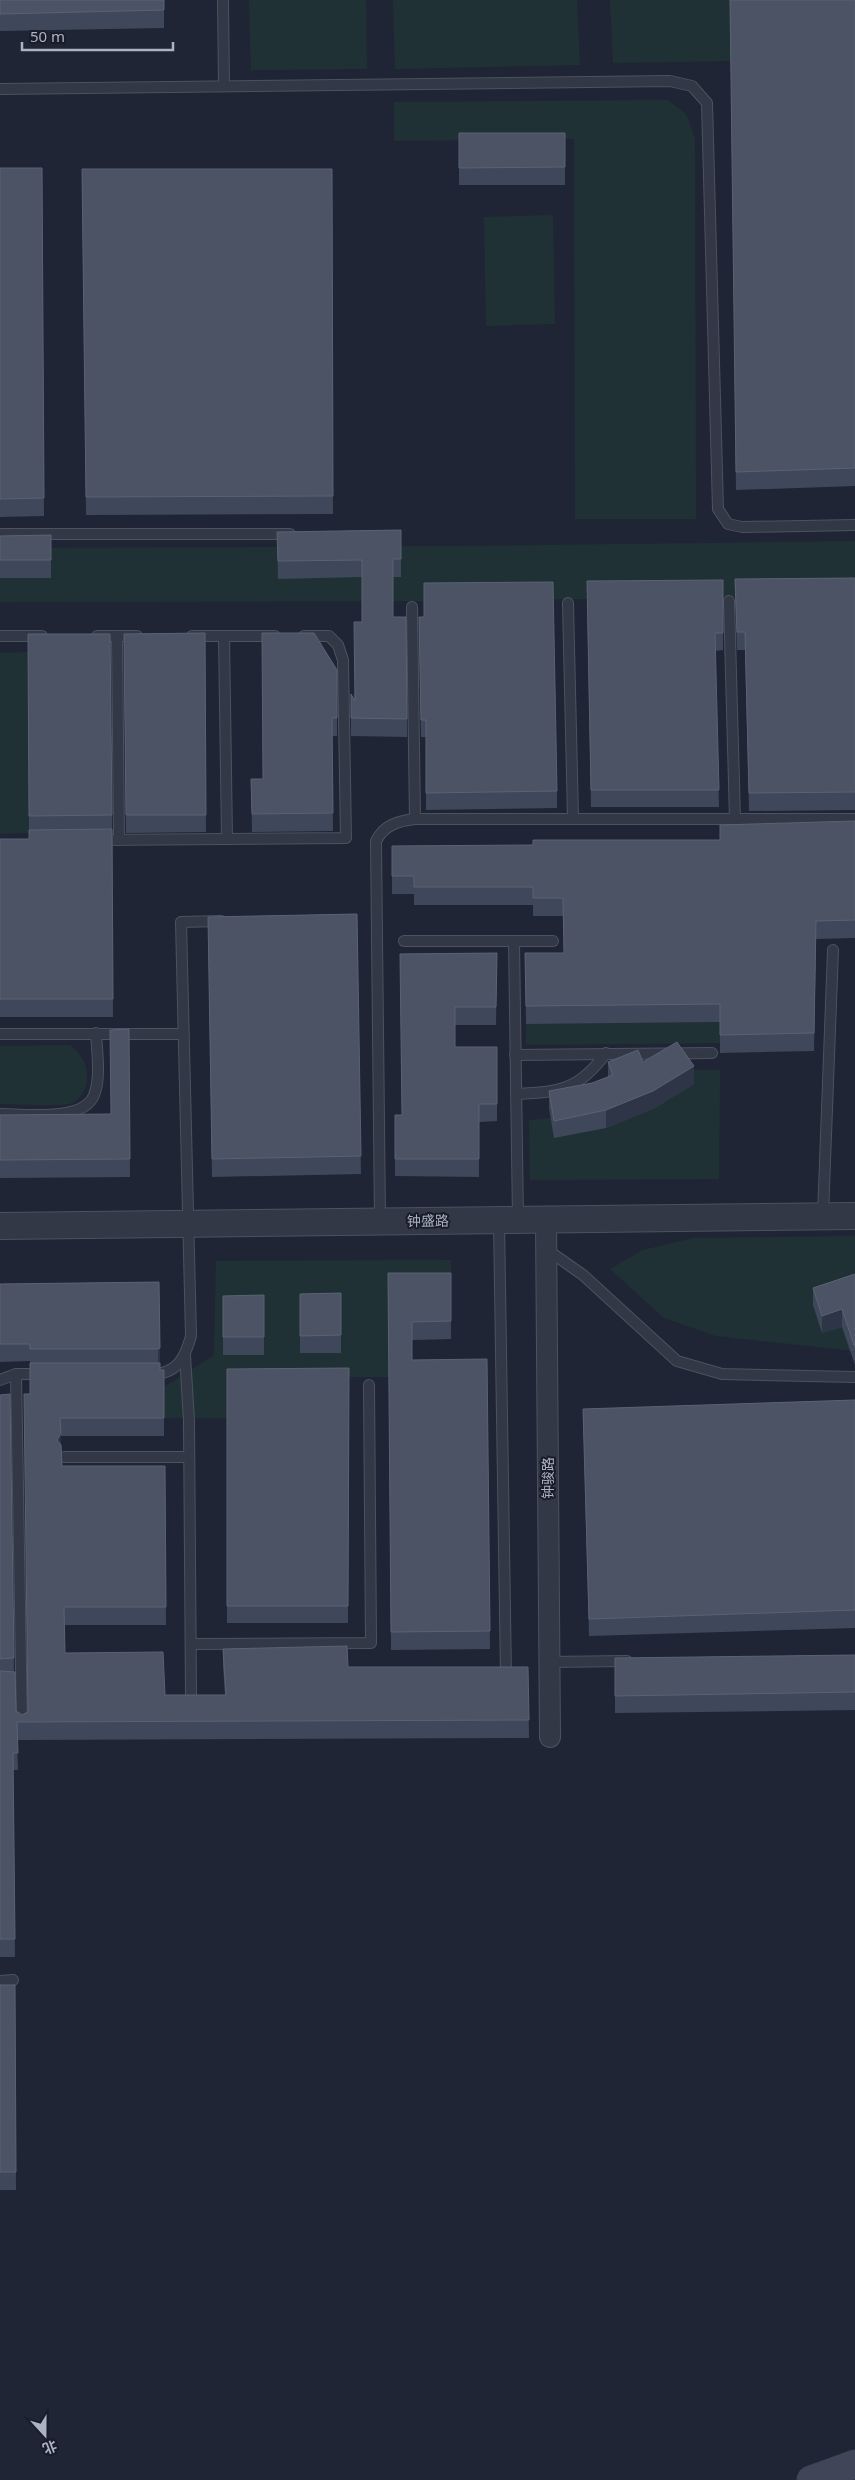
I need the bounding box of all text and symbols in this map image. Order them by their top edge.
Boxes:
scale bar [22,20,174,52]
text: 50 m [30,26,65,46]
street label: 钟盛路 [407,1211,449,1230]
street label: 钟骏路 [538,1457,557,1499]
north arrow [20,2410,70,2460]
text: 北 [40,2436,60,2459]

